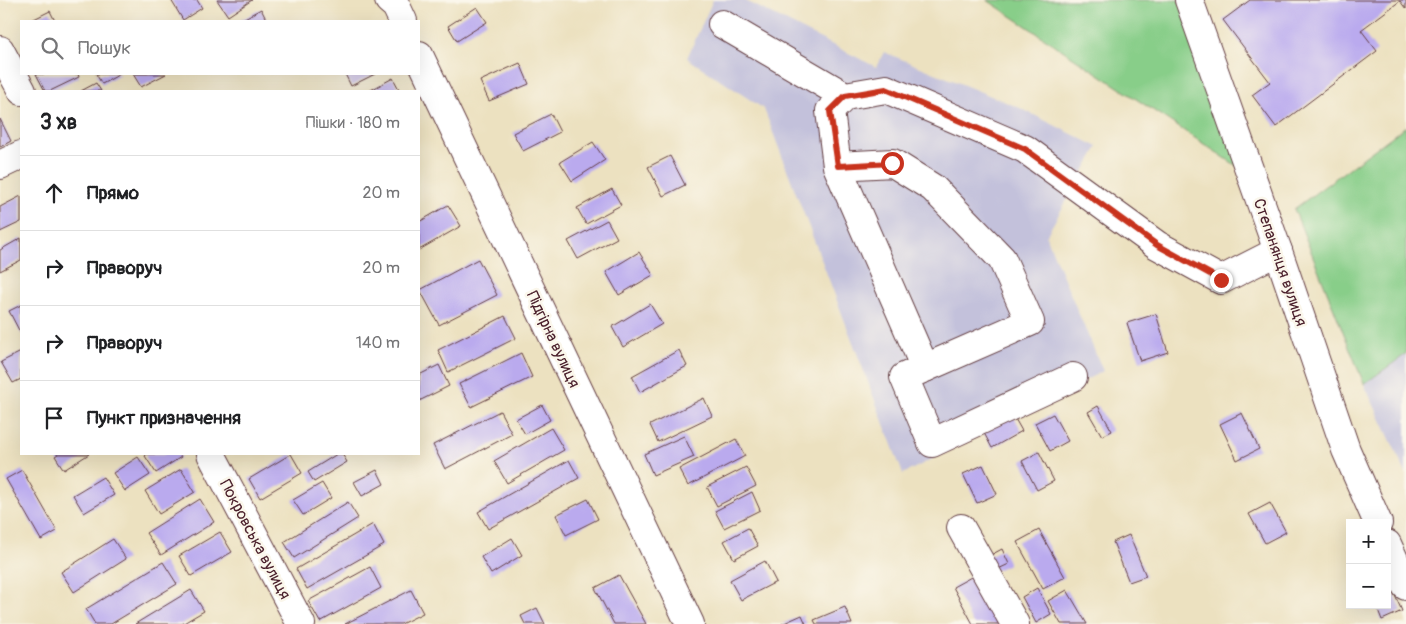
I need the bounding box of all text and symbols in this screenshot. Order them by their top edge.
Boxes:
search box [20,20,420,75]
icon: search [38,34,66,62]
text: Пошук [78,36,131,60]
text: 3 хв [40,109,77,136]
text: Пішки · 180 m [306,113,400,133]
route start [881,152,904,175]
icon: ahead [40,179,68,207]
text: Прямо [87,181,139,205]
text: 20 m [362,183,400,203]
street label: Степанянця вулиця [1249,196,1311,329]
icon: right [40,254,68,282]
text: Праворуч [87,256,162,280]
text: 20 m [362,258,400,278]
route end [1210,269,1233,292]
street label: Підгірна вулиця [522,288,584,391]
icon: right [40,329,68,357]
text: Праворуч [87,331,162,355]
text: 140 m [356,333,400,353]
icon: arrive [40,404,68,432]
text: Пункт призначення [87,406,241,430]
street label: Покровська вулиця [215,476,295,603]
map controls [1346,519,1391,609]
button: + [1346,519,1391,564]
button: − [1346,564,1391,609]

